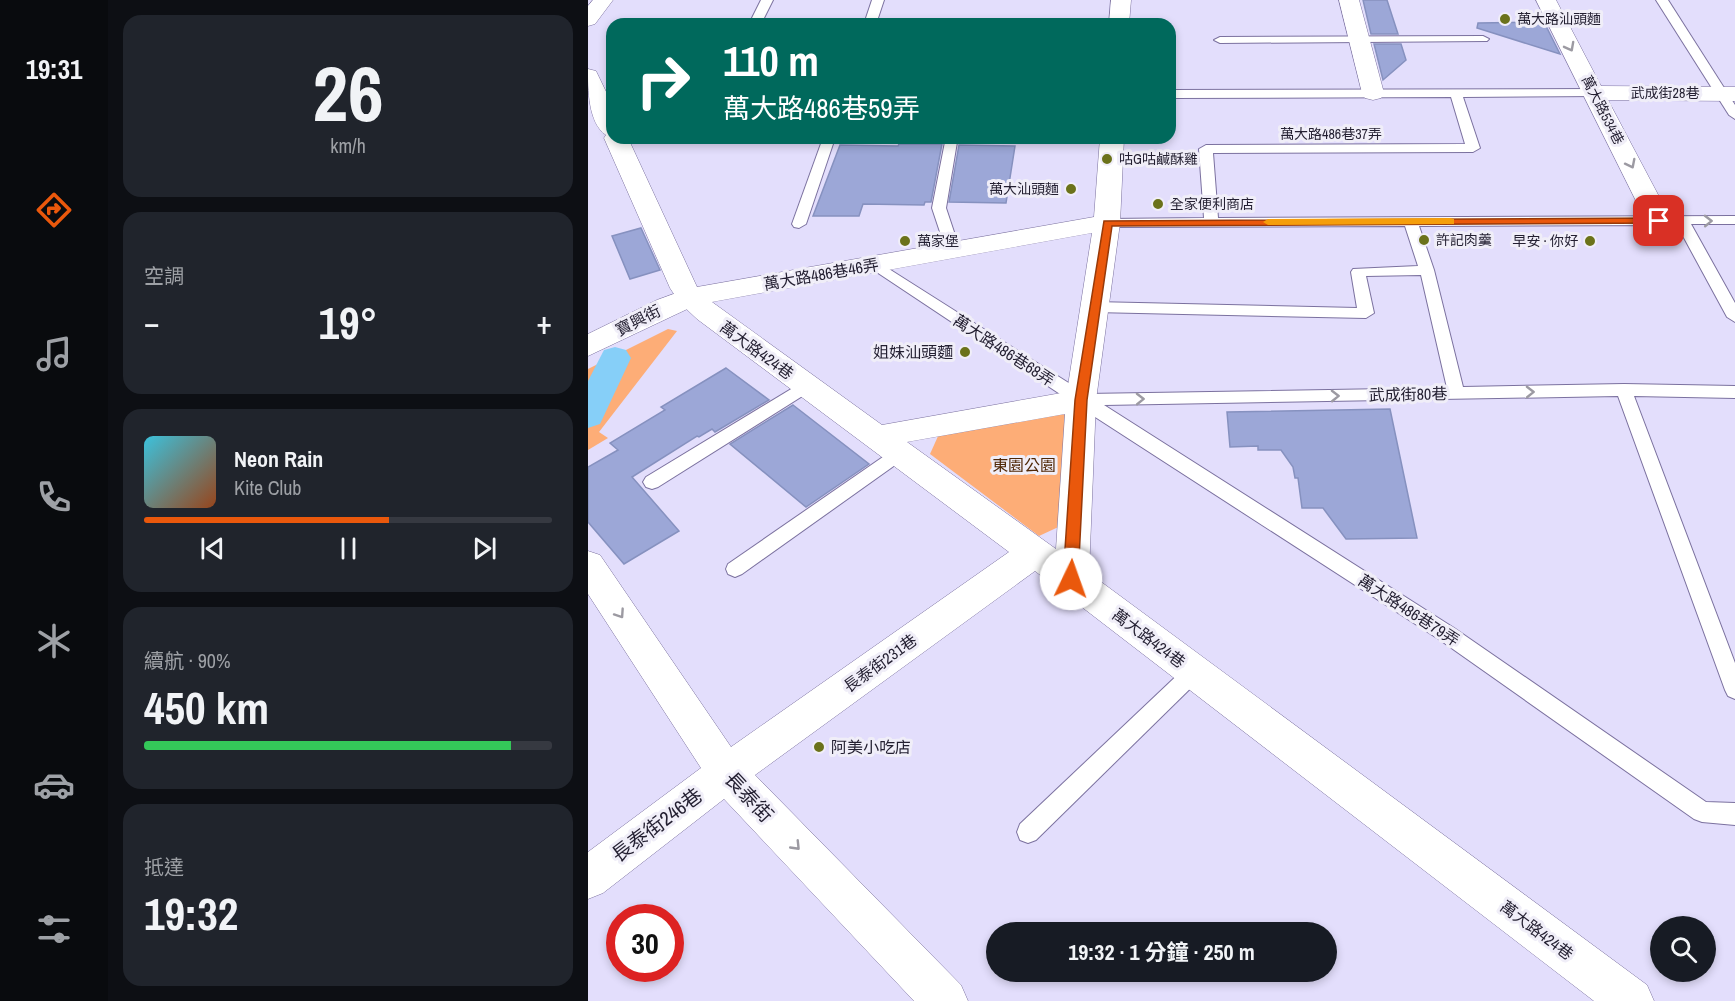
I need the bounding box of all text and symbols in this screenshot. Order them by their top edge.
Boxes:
place label: 萬大路汕頭麵 [1517,10,1601,28]
marker: 萬大路汕頭麵 [1498,12,1512,26]
text: 110 m [723,33,819,89]
text: 26 [312,40,384,145]
one-way arrow [1563,40,1574,51]
icon: right [624,42,702,120]
text: 19:31 [26,51,82,87]
street label: 萬大路534巷 [1578,72,1628,148]
street label: 武成街28巷 [1631,84,1699,102]
text: 萬大路486巷59弄 [723,90,920,126]
street label: 萬大路486巷37弄 [1280,125,1382,143]
text: km/h [330,132,366,159]
place label: 咕G咕鹹酥雞 [1119,150,1198,168]
marker: 咕G咕鹹酥雞 [1100,152,1114,166]
one-way arrow [1623,158,1635,169]
place label: 萬大汕頭麵 [989,180,1059,198]
marker: 萬大汕頭麵 [1064,182,1078,196]
icon: directions [33,189,75,231]
place label: 全家便利商店 [1170,195,1254,213]
pin [1633,195,1684,246]
marker: 全家便利商店 [1151,197,1165,211]
icon: arrive [1642,204,1675,237]
one-way arrow [1704,214,1713,227]
place label: 許記肉羹 [1436,231,1492,249]
place label: 萬家堡 [917,232,959,250]
place label: 早安 · 你好 [1512,232,1578,250]
marker: 許記肉羹 [1417,233,1431,247]
marker: 萬家堡 [898,234,912,248]
marker: 早安 · 你好 [1583,234,1597,248]
street label: 萬大路486巷46弄 [762,253,880,295]
text: 空調 [144,262,184,289]
text: 19° [318,292,378,353]
street label: 寶興街 [612,299,664,341]
text: − [144,300,160,344]
text: + [536,300,552,344]
street label: 萬大路486巷68弄 [949,309,1059,391]
street label: 萬大路424巷 [716,316,798,384]
icon: music [33,333,75,375]
place label: 姐妹汕頭麵 [873,341,953,363]
marker: 姐妹汕頭麵 [958,345,972,359]
street label: 武成街80巷 [1369,382,1447,406]
one-way arrow [1525,386,1534,398]
one-way arrow [1330,390,1339,402]
one-way arrow [1135,393,1144,405]
text: Neon Rain [234,444,323,474]
park label: 東園公園 [992,454,1056,476]
text: Kite Club [234,474,301,501]
icon: phone [33,476,75,518]
icon: previous [196,532,229,565]
icon: pause [332,532,365,565]
icon: next [468,532,501,565]
position arrow [1039,547,1103,611]
street label: 萬大路486巷79弄 [1354,569,1464,651]
street label: 萬大路424巷 [1108,603,1190,673]
one-way arrow [613,608,625,618]
icon: climate [33,620,75,662]
street label: 長泰街231巷 [839,629,921,697]
text: 續航 · 90% [144,647,231,674]
text: 450 km [144,677,269,738]
place label: 阿美小吃店 [831,736,911,758]
marker: 阿美小吃店 [812,740,826,754]
icon: car [33,764,75,806]
street label: 長泰街 [719,766,780,828]
street label: 長泰街246巷 [606,782,708,868]
one-way arrow [789,839,800,849]
text: 抵達 [144,853,184,880]
text: 19:32 [144,883,238,944]
street label: 萬大路424巷 [1496,895,1578,965]
speed limit sign: 30 [606,904,684,982]
icon: filters [33,908,75,950]
map controls [1650,916,1716,982]
button: search [1650,916,1716,982]
text: 19:32 · 1 分鐘 · 250 m [1068,937,1255,967]

